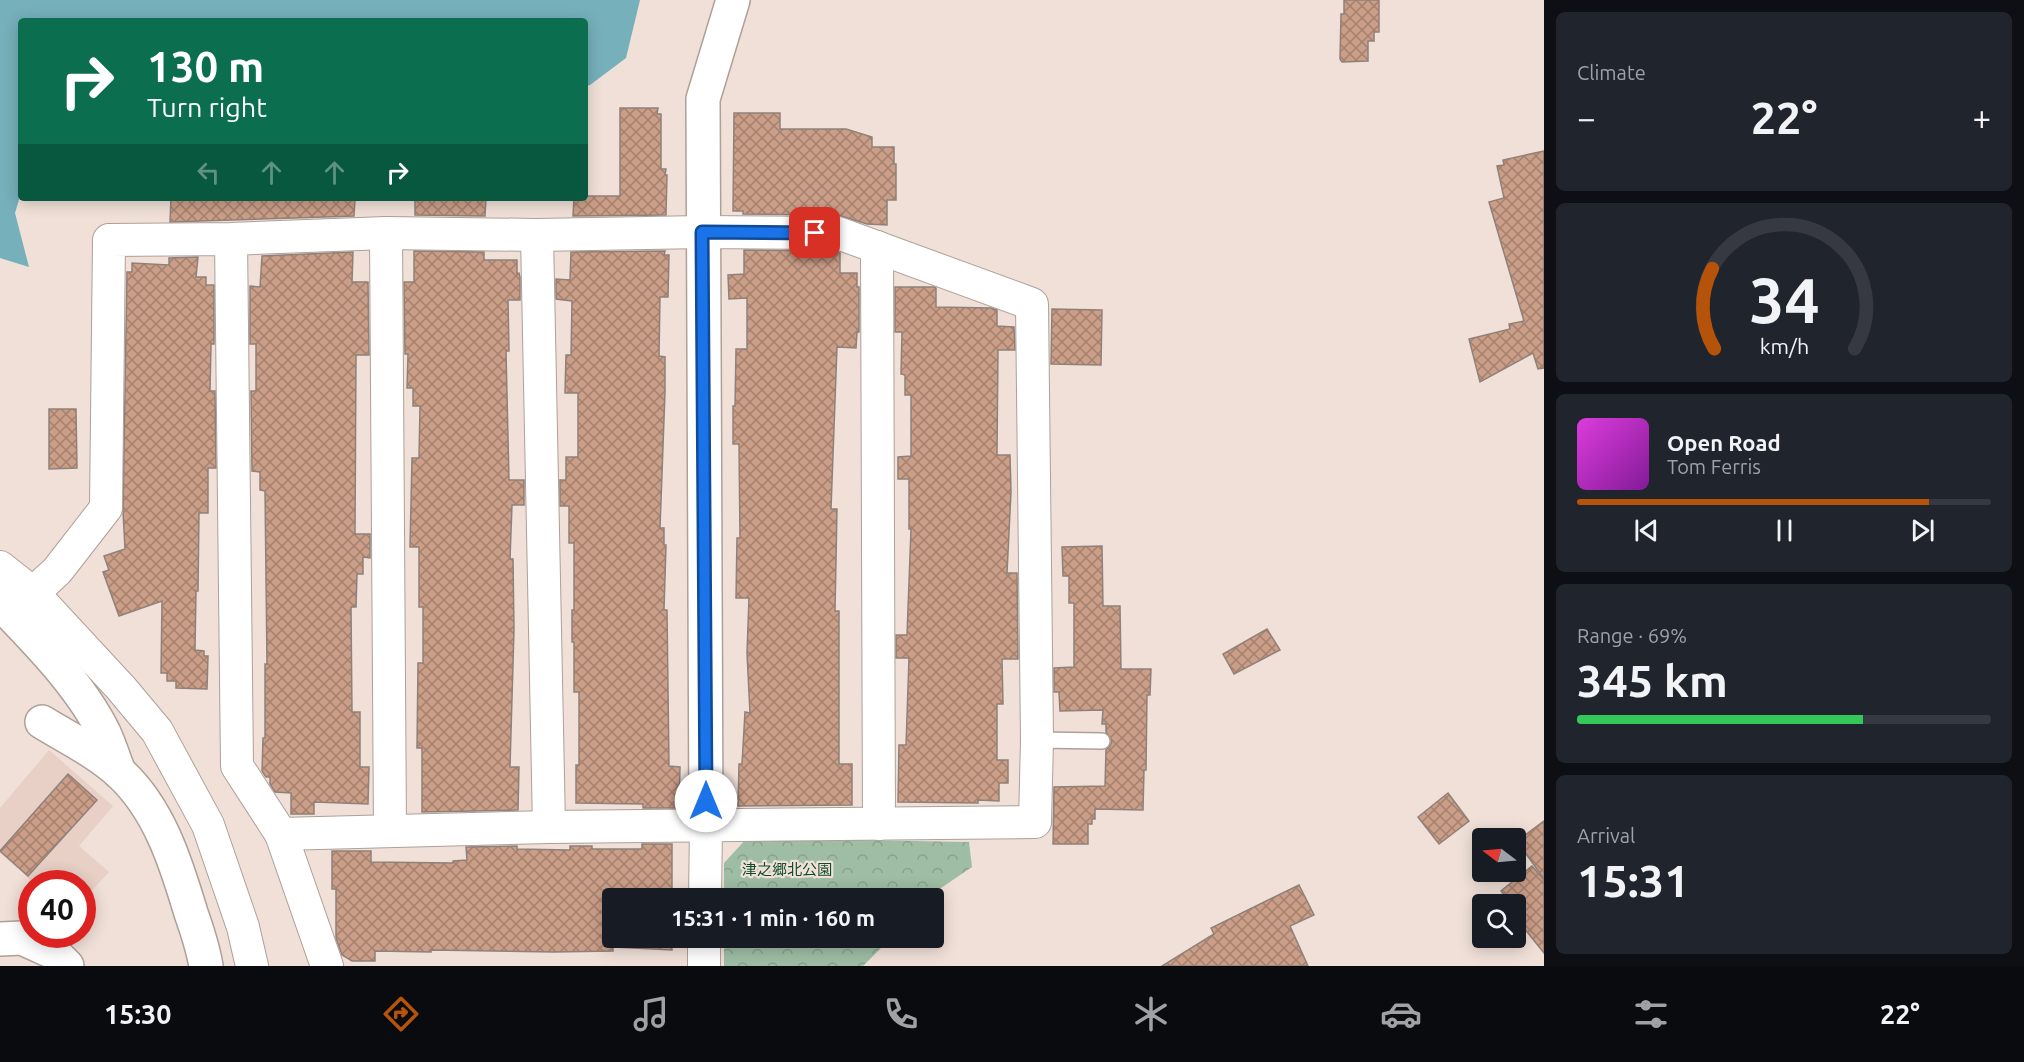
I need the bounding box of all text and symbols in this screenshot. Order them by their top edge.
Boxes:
icon: right [48,42,126,120]
text: 130 m [147,43,264,90]
text: Climate [1577,61,1646,84]
text: Turn right [147,92,267,122]
text: 22° [1751,92,1817,143]
text: − [1577,99,1596,136]
text: + [1972,99,1991,136]
icon: left [192,156,225,189]
icon: ahead [255,156,288,189]
icon: ahead [318,156,351,189]
icon: right [381,156,414,189]
pin [789,207,840,258]
icon: arrive [798,216,831,249]
text: 34 [1749,265,1819,335]
text: km/h [1759,335,1809,359]
text: Open Road [1667,430,1781,455]
text: Tom Ferris [1667,455,1761,478]
icon: previous [1630,514,1663,547]
icon: pause [1768,514,1801,547]
icon: next [1906,514,1939,547]
text: Range · 69% [1577,624,1687,647]
text: 345 km [1577,655,1728,706]
position arrow [674,769,738,833]
text: Arrival [1577,824,1635,847]
north arrow [1472,828,1526,882]
map controls [1472,828,1526,948]
text: 15:31 [1577,855,1690,906]
park label: 津之郷北公園 [742,861,832,878]
speed limit sign: 40 [18,870,96,948]
button: search [1472,894,1526,948]
text: 15:31 · 1 min · 160 m [671,905,875,930]
icon: directions [380,993,422,1035]
icon: music [630,993,672,1035]
icon: phone [880,993,922,1035]
icon: climate [1130,993,1172,1035]
icon: car [1380,993,1422,1035]
icon: filters [1630,993,1672,1035]
text: 15:30 [104,999,172,1029]
text: 22° [1880,999,1920,1029]

